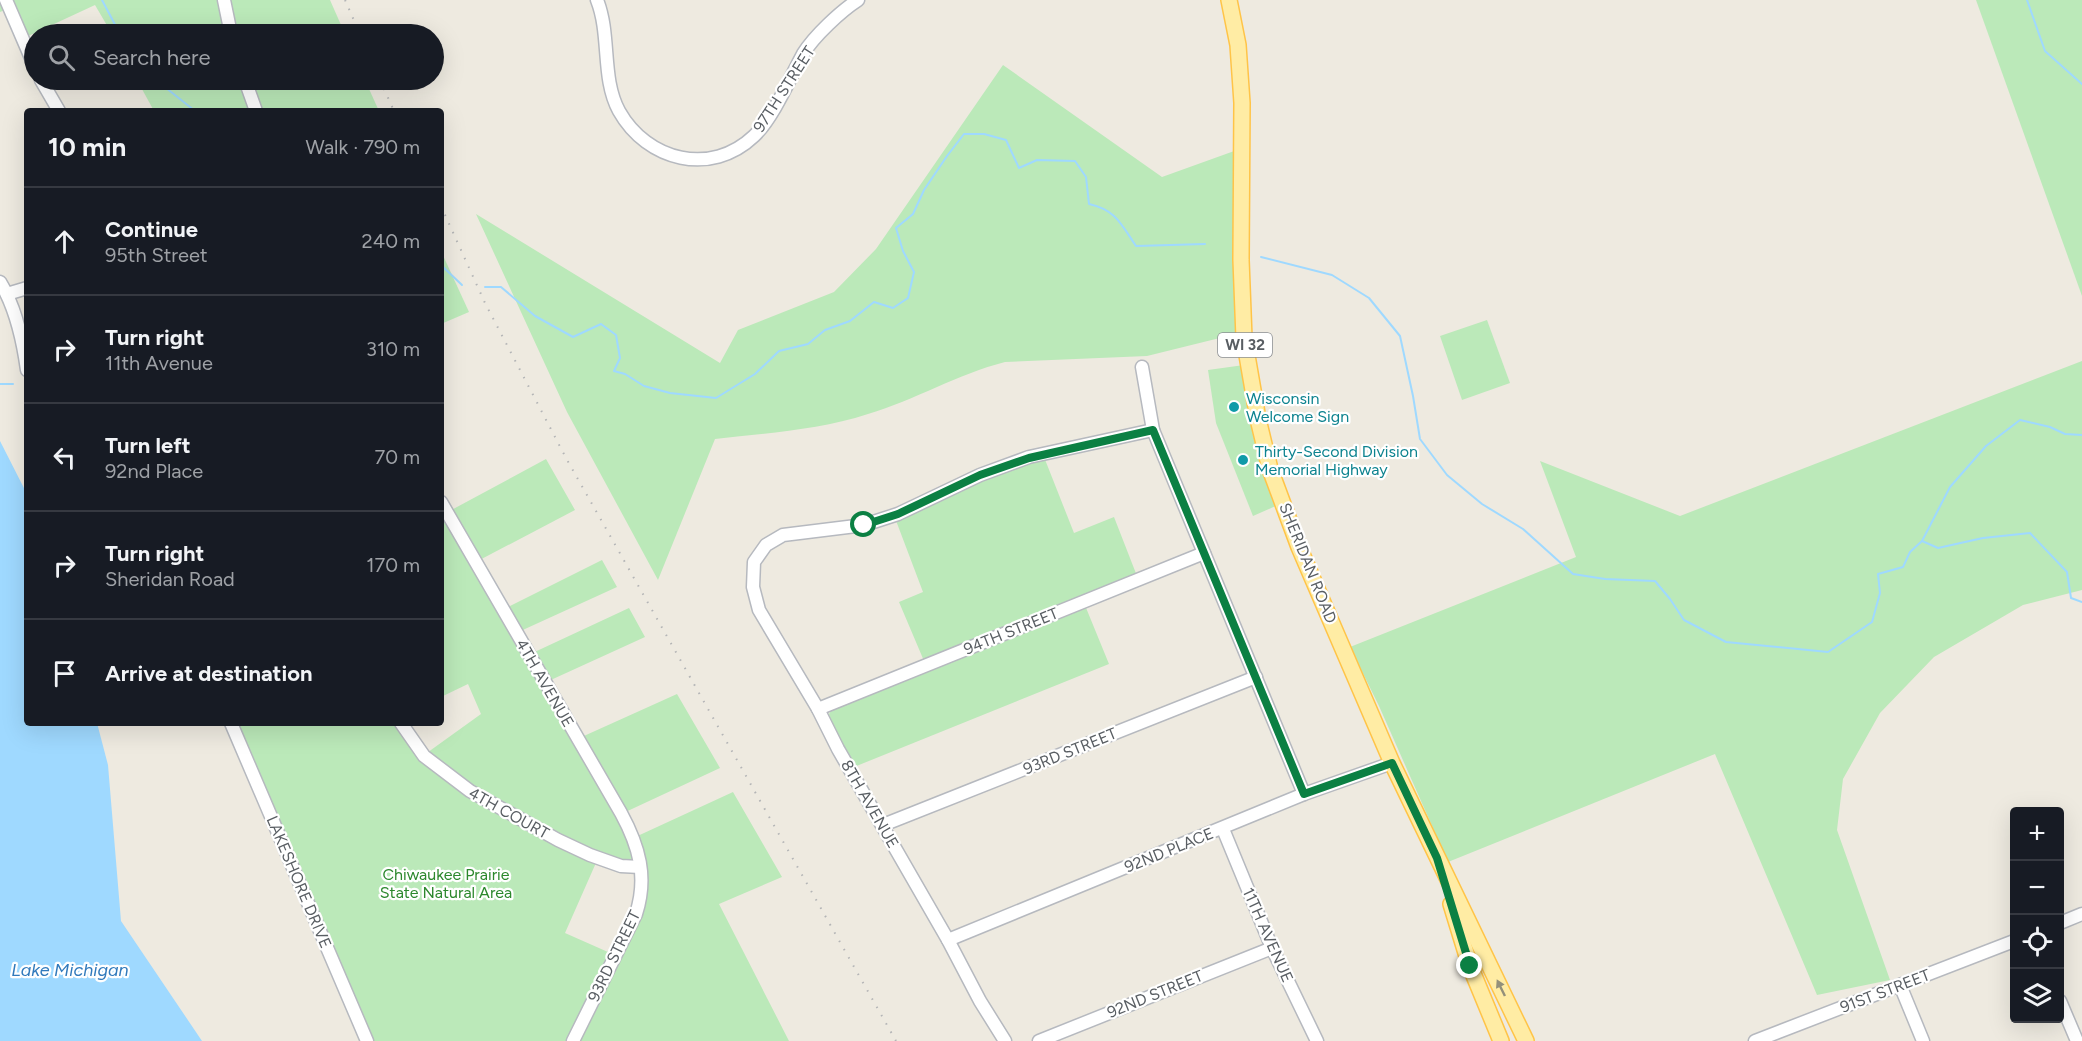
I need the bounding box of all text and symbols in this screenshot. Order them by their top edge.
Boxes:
search box [24,24,444,90]
icon: search [45,41,78,74]
street label: 97TH STREET [749,42,819,136]
text: Search here [93,44,211,71]
text: 10 min [48,131,126,163]
text: Walk · 790 m [306,135,420,159]
text: Continue [105,216,198,243]
icon: ahead [48,225,81,258]
text: 240 m [362,229,420,253]
text: 95th Street [105,243,207,267]
text: Turn right [105,324,204,351]
icon: right [48,333,81,366]
road number: WI 32 [1218,333,1272,357]
text: 310 m [366,337,420,361]
text: 11th Avenue [105,351,213,375]
place label: Wisconsin Welcome Sign [1246,389,1349,426]
marker: Wisconsin Welcome Sign [1227,400,1241,414]
text: Turn left [105,432,191,459]
icon: left [48,441,81,474]
place label: Thirty-Second Division Memorial Highway [1255,442,1418,479]
text: 70 m [374,445,420,469]
marker: Thirty-Second Division Memorial Highway [1236,453,1250,467]
text: 92nd Place [105,459,203,483]
street label: SHERIDAN ROAD [1275,500,1341,626]
route start [850,511,876,537]
text: Turn right [105,540,204,567]
icon: right [48,549,81,582]
text: 170 m [366,553,420,577]
text: Sheridan Road [105,567,235,591]
street label: 94TH STREET [961,603,1061,659]
street label: 4TH AVENUE [512,636,578,730]
icon: arrive [48,657,81,690]
text: Arrive at destination [105,660,313,687]
street label: 93RD STREET [1020,724,1120,778]
street label: 8TH AVENUE [837,757,903,851]
street label: 4TH COURT [466,783,553,843]
map controls [2010,807,2064,1023]
button: + [2010,807,2064,861]
street label: LAKESHORE DRIVE [263,813,335,951]
street label: 92ND PLACE [1122,824,1216,876]
button: − [2010,861,2064,915]
park label: Chiwaukee Prairie State Natural Area [380,865,512,902]
street label: 11TH AVENUE [1239,885,1297,985]
street label: 93RD STREET [584,907,644,1005]
button: locate [2010,915,2064,969]
route end [1456,952,1482,978]
water label: Lake Michigan [11,959,129,981]
street label: 91ST STREET [1837,965,1933,1017]
street label: 92ND STREET [1104,966,1206,1022]
button: layers [2010,969,2064,1023]
one-way arrow [1496,980,1505,997]

